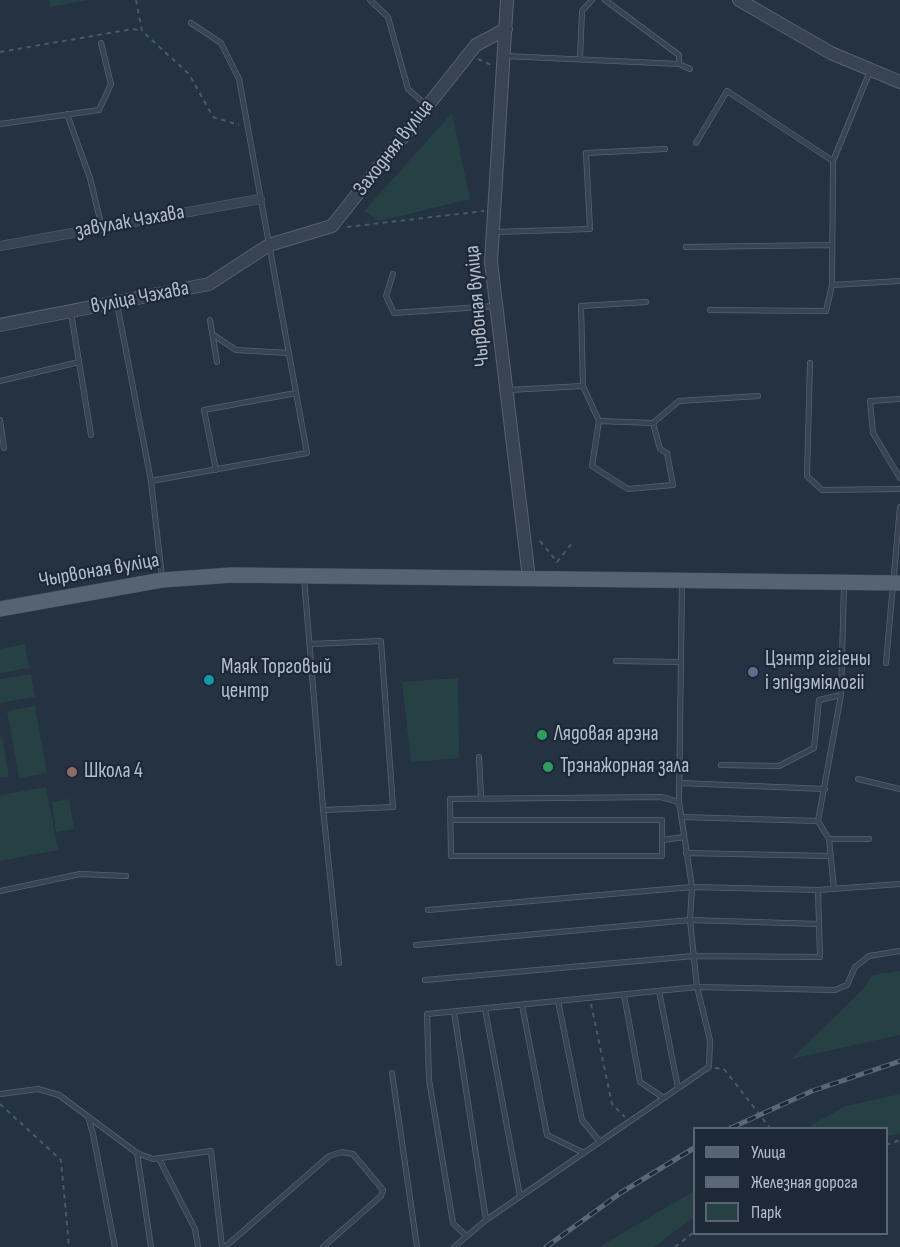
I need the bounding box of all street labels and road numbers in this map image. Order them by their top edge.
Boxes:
street label: Заходняя вуліца [348,95,440,201]
street label: завулак Чэхава [74,200,186,244]
street label: Чырвоная вуліца [460,244,496,368]
street label: вуліца Чэхава [89,276,191,320]
street label: Чырвоная вуліца [37,548,161,594]

